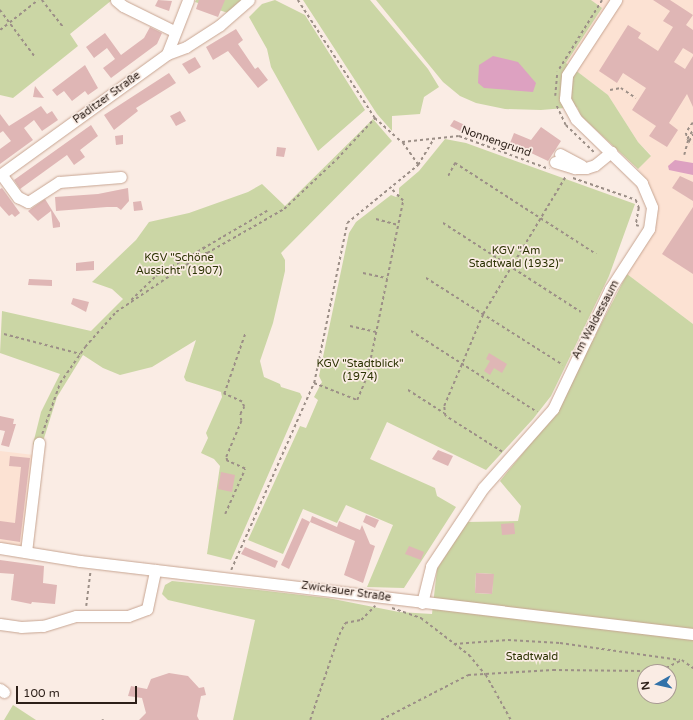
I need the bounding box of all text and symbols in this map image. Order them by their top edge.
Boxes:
street label: Paditzer Straße [71,69,143,127]
street label: Nonnengrund [459,124,533,160]
park label: KGV "Am Stadtwald (1932)" [469,245,563,271]
park label: KGV "Schöne Aussicht" (1907) [136,252,222,278]
street label: Am Waldessaum [570,278,622,362]
park label: KGV "Stadtblick" (1974) [316,358,404,384]
street label: Zwickauer Straße [300,579,392,605]
park label: Stadtwald [506,650,558,664]
north arrow [637,664,677,704]
scale bar [18,678,139,704]
text: N [639,680,653,691]
text: 100 m [23,686,60,700]

